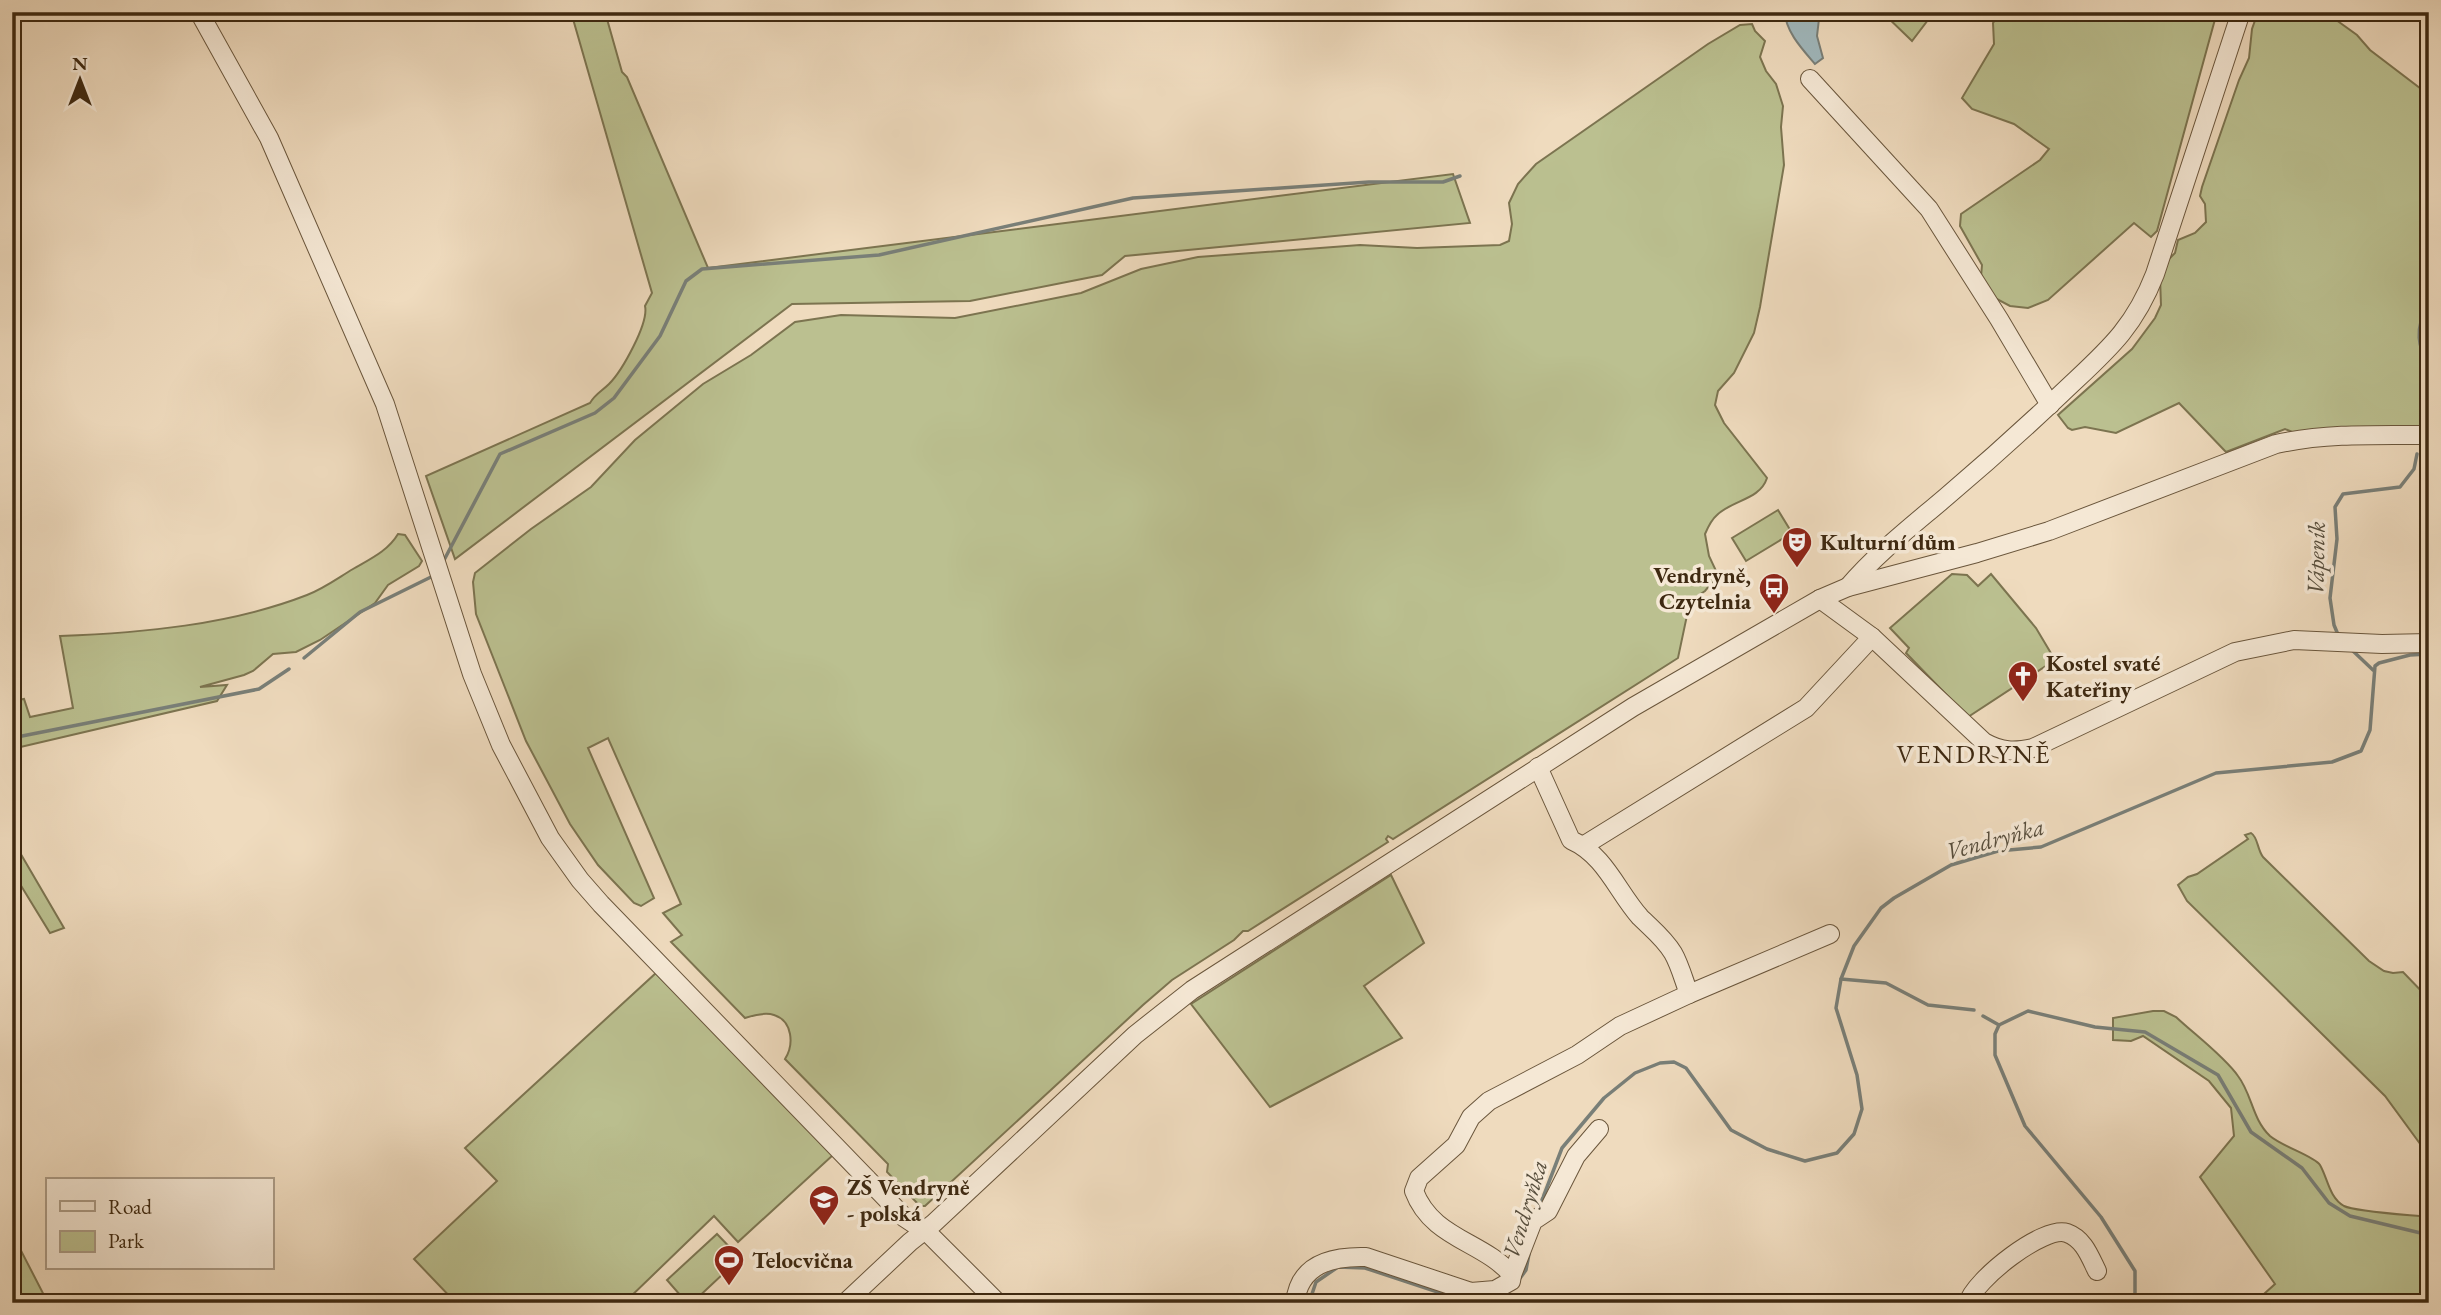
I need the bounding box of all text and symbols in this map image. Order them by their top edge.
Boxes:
north arrow [46,46,116,116]
text: N [72,51,88,76]
water label: Vápeník [2299,521,2332,595]
theatre icon: Kulturní dům [1780,525,1814,569]
place label: Kulturní dům [1820,527,1956,557]
place label: Vendryně, Czytelnia [1653,560,1752,616]
bus stop icon: Vendryně, Czytelnia [1757,571,1791,615]
place label: Kostel svaté Kateřiny [2046,648,2161,704]
church icon: Kostel svaté Kateřiny [2006,659,2040,703]
district label: VENDRYNĚ [1896,737,2052,771]
water label: Vendryňka [1942,811,2047,867]
water label: Vendryňka [1495,1156,1554,1262]
place label: ZŠ Vendryně - polská [847,1172,970,1228]
legend [46,1178,273,1270]
school or university icon: ZŠ Vendryně - polská [807,1183,841,1227]
text: Road [108,1193,152,1220]
text: Park [108,1227,145,1254]
sports icon: Telocvična [712,1243,746,1287]
place label: Telocvična [752,1245,854,1275]

